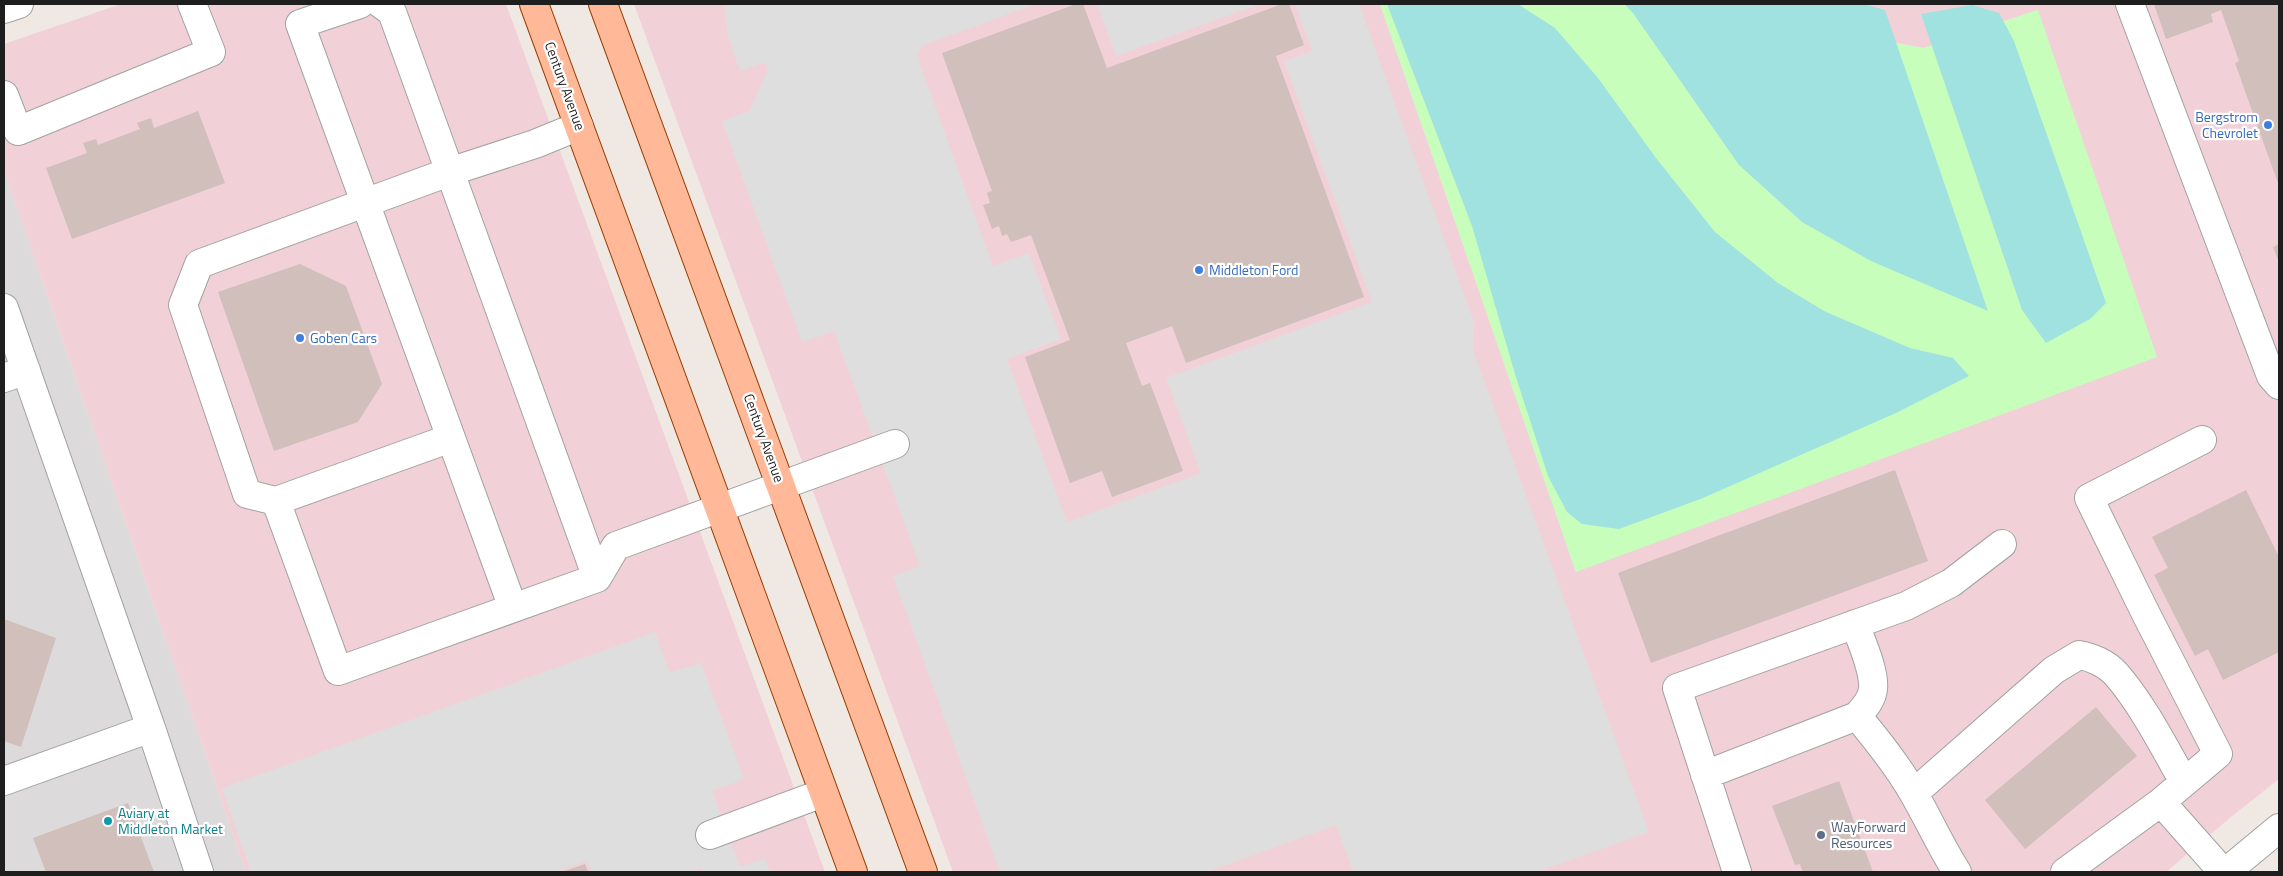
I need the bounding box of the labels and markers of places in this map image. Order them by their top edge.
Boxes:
place label: Bergstrom Chevrolet [2195,106,2258,143]
marker: Bergstrom Chevrolet [2262,119,2274,131]
place label: Middleton Ford [1209,259,1298,280]
marker: Middleton Ford [1193,264,1205,276]
place label: Goben Cars [310,327,377,348]
marker: Goben Cars [294,332,306,344]
place label: Aviary at Middleton Market [118,802,223,839]
marker: Aviary at Middleton Market [102,815,114,827]
place label: WayForward Resources [1831,816,1906,853]
marker: WayForward Resources [1815,829,1827,841]

